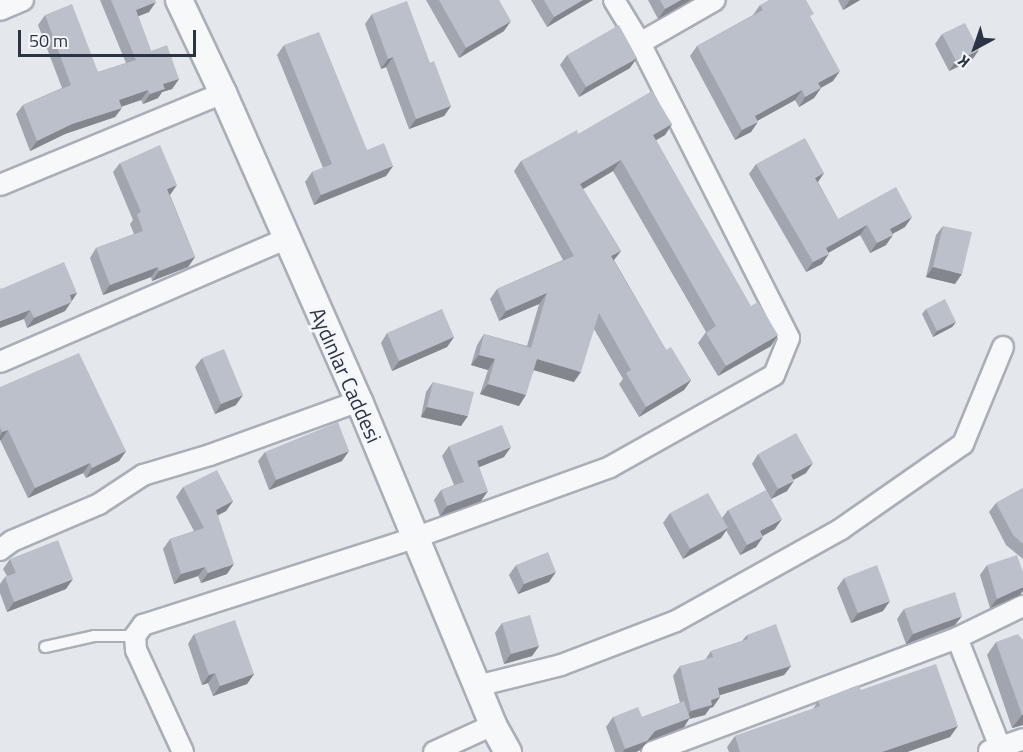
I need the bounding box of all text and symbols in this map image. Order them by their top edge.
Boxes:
scale bar [21,18,200,56]
north arrow [945,18,1005,78]
text: 50 m [29,27,68,54]
text: K [952,50,975,74]
street label: Aydınlar Caddesi [305,303,387,447]

